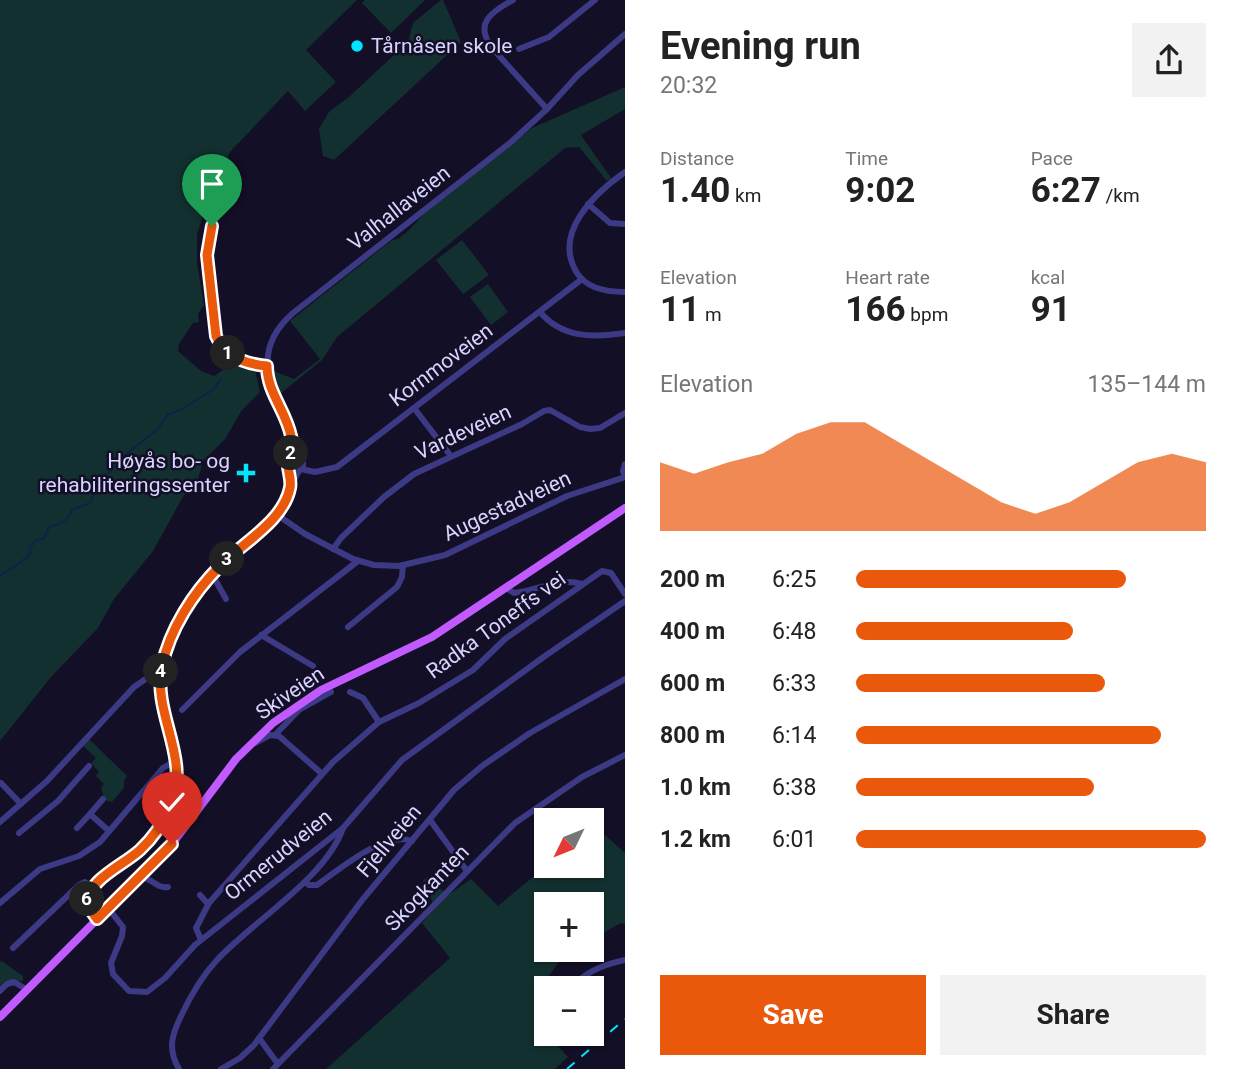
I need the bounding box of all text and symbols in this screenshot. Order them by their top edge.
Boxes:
button: share [1132,23,1206,97]
text: Evening run [660,24,861,68]
place label: Tårnåsen skole [371,34,512,58]
marker: Tårnåsen skole [349,38,365,54]
text: 20:32 [660,72,717,99]
text: Distance [660,147,734,170]
text: Time [845,147,888,170]
text: Pace [1031,147,1073,170]
pin [182,154,242,226]
street label: Valhallaveien [343,161,455,255]
icon: arrive [193,165,231,203]
text: 1.40 [660,170,730,211]
text: 9:02 [845,170,915,211]
text: 6:27 [1031,170,1101,211]
text: km [730,184,761,207]
text: /km [1101,184,1140,207]
text: Elevation [660,266,737,289]
text: Heart rate [845,266,930,289]
text: kcal [1031,266,1065,289]
text: 11 [660,289,700,330]
text: 166 [845,289,906,330]
text: 91 [1031,289,1071,330]
text: m [700,303,722,326]
text: bpm [906,303,948,326]
street label: Kornmoveien [385,318,497,412]
pin: 1 [210,336,246,370]
text: 1 [222,341,233,364]
text: Elevation [660,371,753,398]
text: 135–144 m [1087,371,1206,398]
street label: Vardeveien [411,399,515,465]
pin: 2 [274,435,308,470]
text: 2 [285,441,296,464]
place label: Høyås bo- og rehabiliteringssenter [39,449,230,497]
marker: Høyås bo- og rehabiliteringssenter [236,463,256,483]
street label: Augestadveien [439,466,575,546]
pin: 3 [210,542,244,576]
text: 3 [221,547,232,570]
street label: Radka Toneffs vei [422,566,570,684]
text: 200 m [660,566,725,593]
text: 6:25 [772,566,816,593]
text: 400 m [660,618,725,645]
text: 6:48 [772,618,816,645]
pin: 4 [144,654,178,688]
text: 4 [155,659,166,682]
street label: Skiveien [251,661,329,725]
text: 600 m [660,670,725,697]
text: 6:33 [772,670,816,697]
text: 800 m [660,722,725,749]
text: 6:14 [772,722,816,749]
pin [142,772,202,844]
text: 1.0 km [660,774,731,801]
text: 6:38 [772,774,816,801]
icon: check [153,783,191,821]
street label: Fjellveien [352,800,426,882]
street label: Ormerudveien [220,805,336,905]
north arrow [534,808,604,878]
map controls [534,808,604,1046]
text: 1.2 km [660,826,731,853]
text: 6:01 [772,826,816,853]
street label: Skogkanten [380,840,474,936]
pin: 6 [70,881,104,916]
text: 6 [81,887,92,910]
button: + [534,892,604,962]
button: Save [660,975,926,1055]
button: Share [940,975,1206,1055]
button: − [534,976,604,1046]

